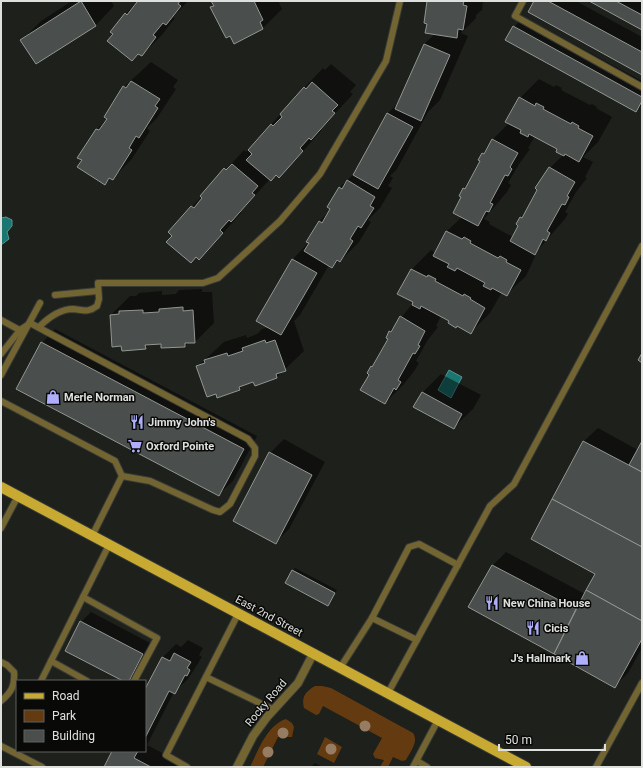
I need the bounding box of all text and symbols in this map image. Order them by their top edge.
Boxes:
shop icon: Merle Norman [45,389,61,405]
place label: Merle Norman [64,391,135,404]
restaurant icon: Jimmy John's [129,414,145,430]
place label: Jimmy John's [148,416,216,429]
supermarket icon: Oxford Pointe [127,438,143,454]
place label: Oxford Pointe [146,440,214,453]
street label: East 2nd Street [233,593,305,639]
restaurant icon: New China House [484,595,500,611]
place label: New China House [503,597,590,610]
restaurant icon: Cicis [525,620,541,636]
place label: Cicis [544,622,569,635]
shop icon: J's Hallmark [574,650,590,666]
place label: J's Hallmark [510,652,571,665]
street label: Rocky Road [243,677,289,729]
legend [16,680,146,752]
text: Road [52,689,80,703]
text: Park [52,709,77,723]
scale bar [499,726,605,752]
text: Building [52,729,95,743]
text: 50 m [505,733,532,747]

